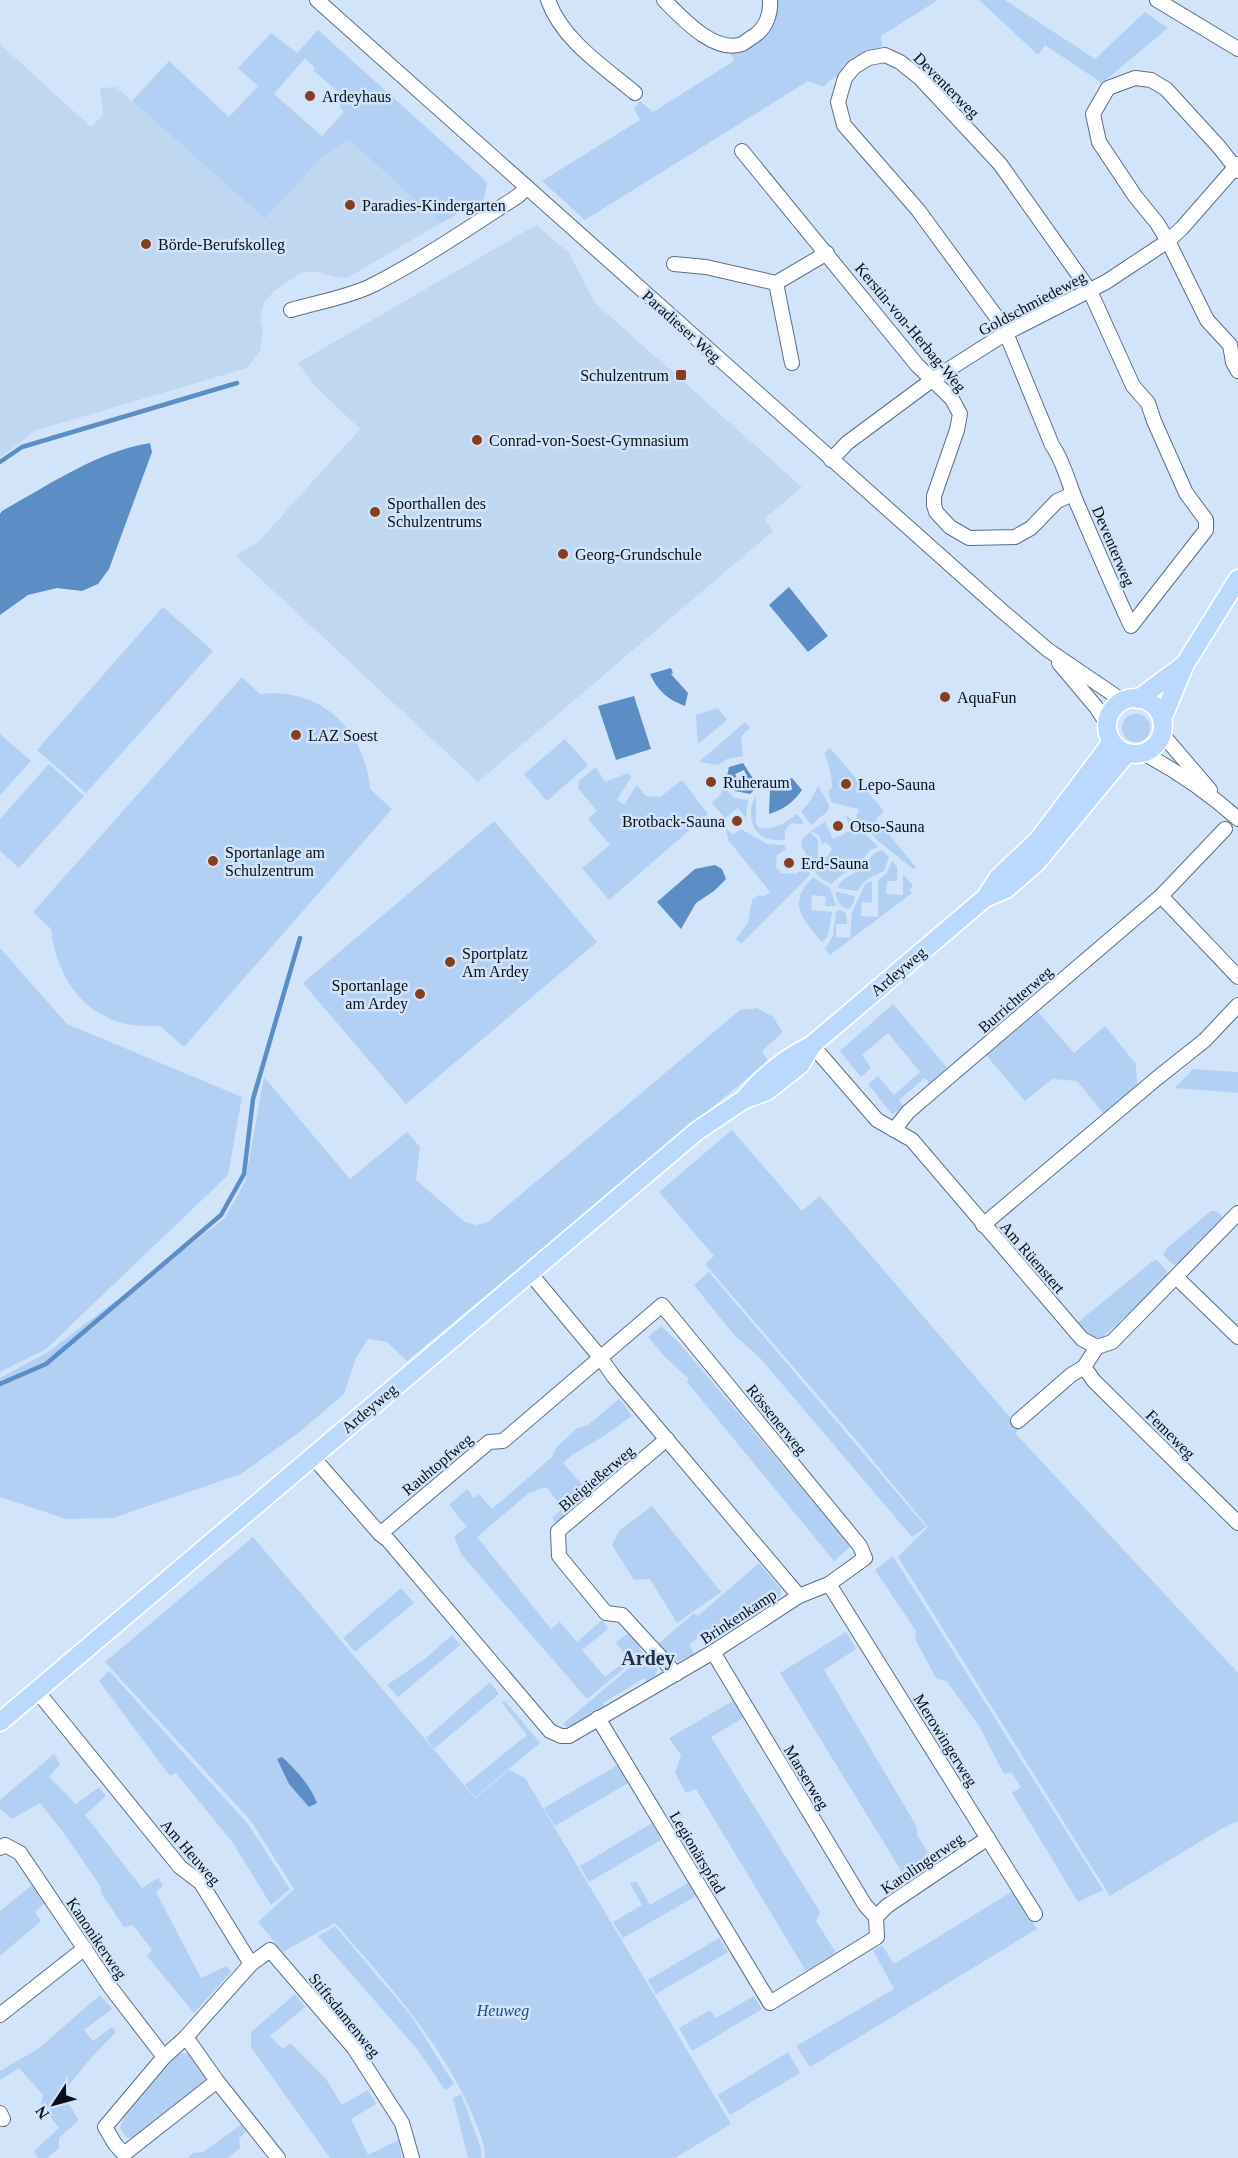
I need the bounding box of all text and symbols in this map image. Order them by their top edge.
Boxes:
street label: Deventerweg [910,49,983,122]
place label: Ardeyhaus [322,88,391,106]
marker: Ardeyhaus [303,89,317,103]
place label: Paradies-Kindergarten [362,197,506,215]
marker: Paradies-Kindergarten [343,198,357,212]
place label: Börde-Berufskolleg [158,236,285,254]
marker: Börde-Berufskolleg [139,237,153,251]
street label: Kerstin-von-Herbag-Weg [851,259,970,396]
street label: Goldschmiedeweg [976,268,1089,340]
street label: Paradieser Weg [638,287,724,367]
place label: Schulzentrum [580,367,670,384]
marker: Schulzentrum [674,368,688,382]
place label: Conrad-von-Soest-Gymnasium [489,432,690,450]
marker: Conrad-von-Soest-Gymnasium [470,433,484,447]
place label: Sporthallen des Schulzentrums [387,495,486,530]
street label: Deventerweg [1088,504,1138,589]
marker: Sporthallen des Schulzentrums [368,505,382,519]
place label: Georg-Grundschule [575,546,702,564]
marker: Georg-Grundschule [556,547,570,561]
place label: AquaFun [957,689,1017,707]
marker: AquaFun [938,690,952,704]
place label: LAZ Soest [308,727,378,744]
marker: LAZ Soest [289,728,303,742]
place label: Ruheraum [723,774,790,791]
marker: Ruheraum [704,775,718,789]
place label: Lepo-Sauna [858,776,935,794]
marker: Lepo-Sauna [839,777,853,791]
place label: Brotback-Sauna [622,813,725,830]
marker: Brotback-Sauna [730,814,744,828]
place label: Otso-Sauna [850,818,925,835]
marker: Otso-Sauna [831,819,845,833]
place label: Sportanlage am Schulzentrum [225,844,326,879]
marker: Sportanlage am Schulzentrum [206,854,220,868]
place label: Erd-Sauna [801,855,869,872]
marker: Erd-Sauna [782,856,796,870]
street label: Ardeyweg [867,943,930,1000]
place label: Sportplatz Am Ardey [462,945,529,981]
marker: Sportplatz Am Ardey [443,955,457,969]
street label: Burrichterweg [975,963,1056,1037]
place label: Sportanlage am Ardey [332,977,408,1013]
marker: Sportanlage am Ardey [413,987,427,1001]
street label: Am Rüenstert [997,1218,1069,1297]
street label: Ardeyweg [338,1380,401,1437]
street label: Rössenerweg [742,1381,810,1458]
street label: Femeweg [1142,1406,1199,1463]
street label: Rauhtopfweg [399,1430,476,1499]
street label: Bleigießerweg [555,1442,638,1516]
street label: Brinkenkamp [697,1586,780,1648]
district label: Ardey [621,1647,675,1670]
street label: Merowingerweg [910,1691,981,1790]
street label: Marserweg [780,1742,832,1813]
street label: Legionärspfad [666,1808,729,1897]
street label: Am Heuweg [157,1816,224,1889]
street label: Karolingerweg [878,1830,967,1898]
street label: Kanonikerweg [62,1894,130,1983]
street label: Stiftsdamenweg [305,1970,384,2061]
park label: Heuweg [476,2002,529,2020]
north arrow [24,2074,84,2134]
text: N [32,2102,53,2122]

